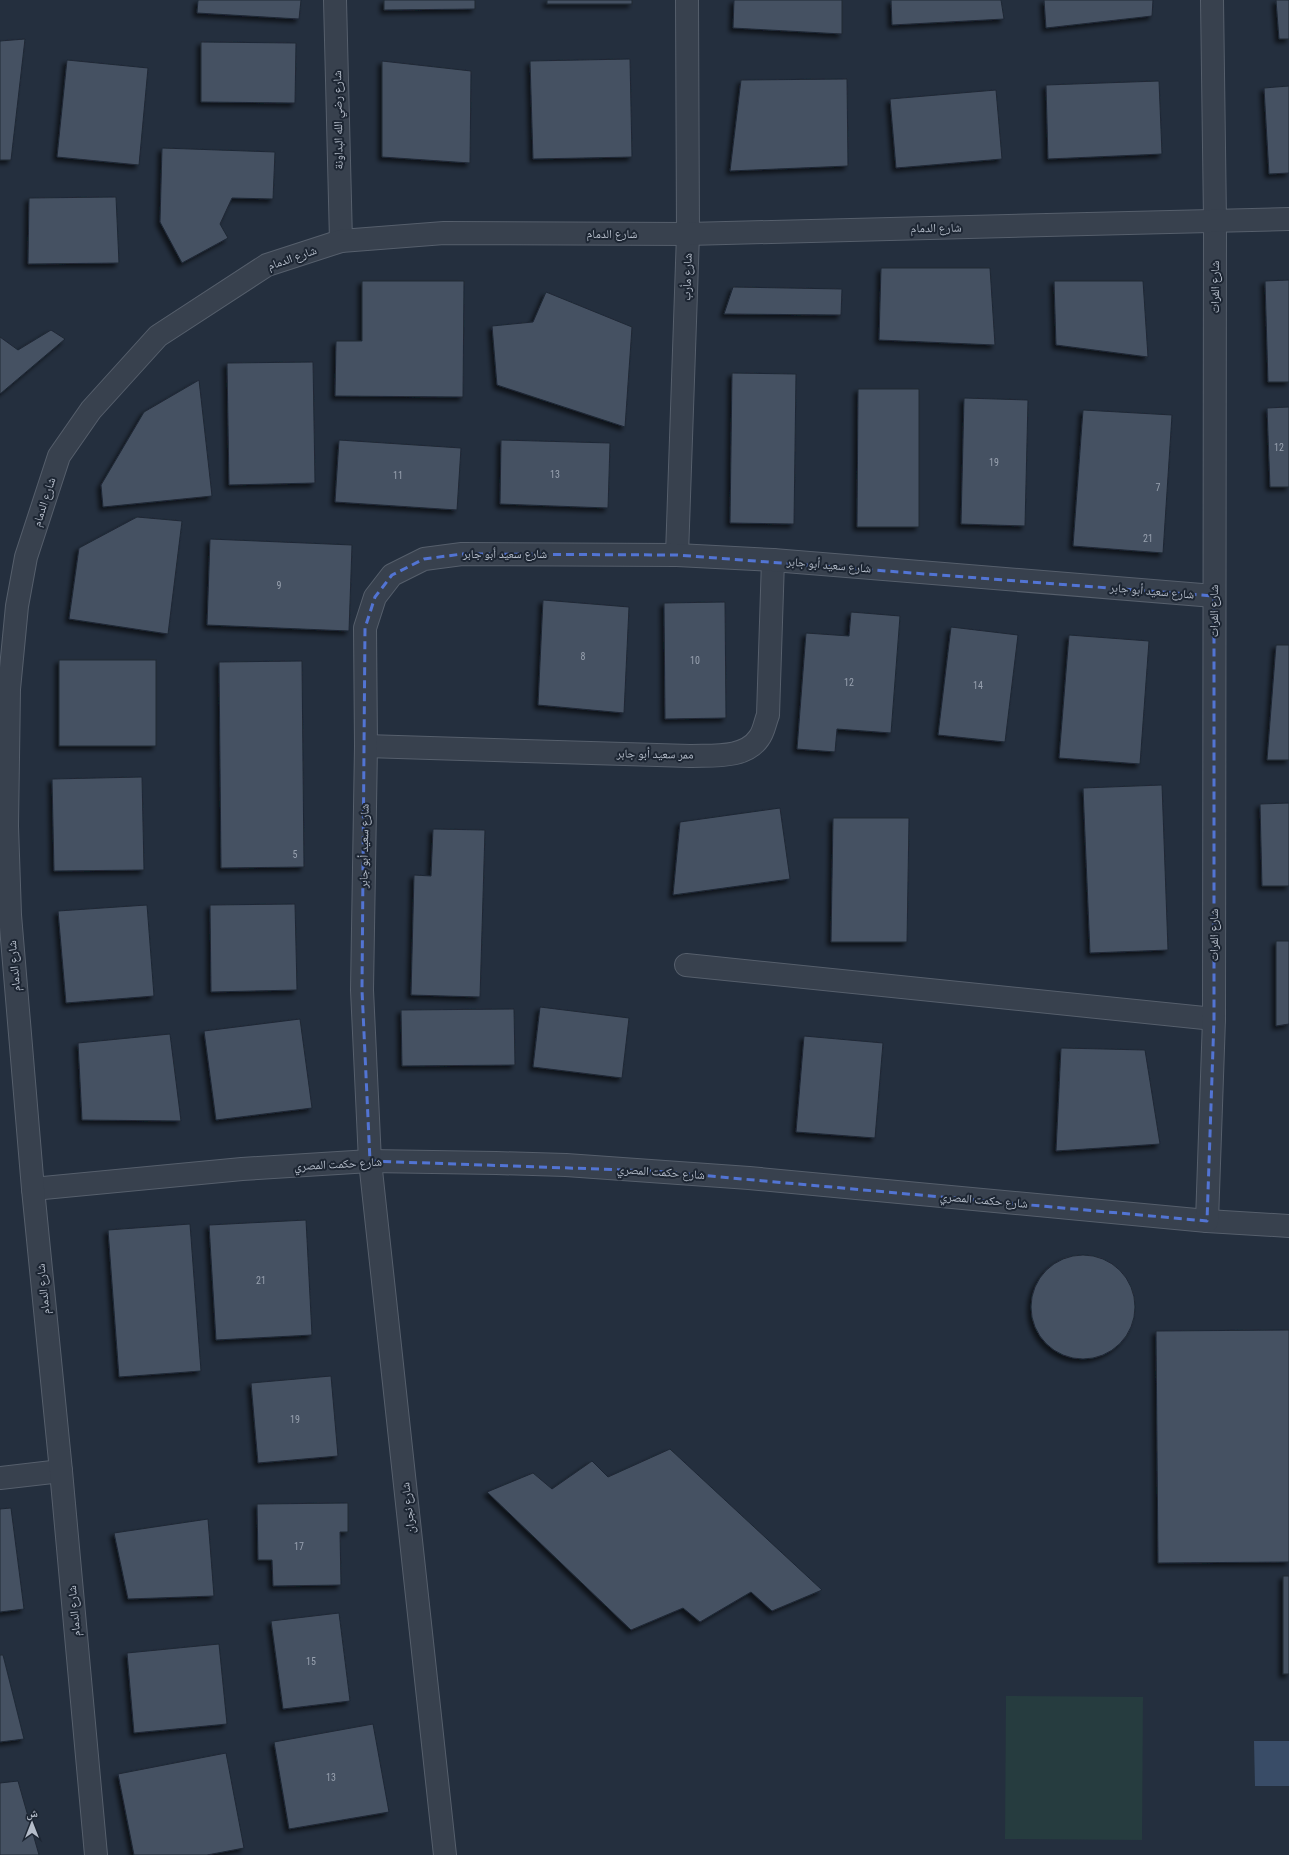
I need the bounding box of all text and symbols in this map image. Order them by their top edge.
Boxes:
street label: شارع رضي الله البداونة [330,70,349,170]
street label: شارع الدمام [910,221,962,236]
street label: شارع الدمام [586,227,638,242]
street label: شارع الدمام [266,243,319,274]
street label: شارع مأرب [679,253,696,301]
street label: شارع الفرات [1208,261,1223,313]
house number: 12 [1274,442,1284,453]
house number: 19 [989,457,999,468]
house number: 13 [550,469,560,480]
house number: 11 [393,470,403,481]
street label: شارع الدمام [29,475,60,529]
house number: 7 [1156,482,1161,493]
house number: 21 [1143,533,1153,544]
street label: شارع سعيد أبو جابر [462,547,547,562]
street label: شارع سعيد أبو جابر [785,554,872,577]
house number: 9 [277,580,282,591]
street label: شارع سعيد أبو جابر [1108,580,1195,603]
street label: شارع الفرات [1207,585,1222,637]
house number: 8 [581,651,586,662]
house number: 10 [690,655,700,666]
house number: 12 [844,677,854,688]
house number: 14 [973,680,983,691]
street label: ممر سعيد أبو جابر [615,746,694,762]
street label: شارع سعيد أبو جابر [356,804,373,889]
house number: 5 [293,849,298,860]
street label: شارع الفرات [1207,909,1222,961]
street label: شارع الدمام [5,940,24,992]
street label: شارع حكمت المصري [294,1155,383,1176]
street label: شارع حكمت المصري [616,1162,706,1185]
street label: شارع حكمت المصري [939,1189,1029,1214]
street label: شارع الدمام [33,1263,54,1315]
house number: 21 [256,1275,266,1286]
house number: 19 [290,1414,300,1425]
street label: شارع نجران [398,1481,419,1534]
house number: 17 [294,1541,304,1552]
street label: شارع الدمام [65,1585,84,1637]
house number: 15 [306,1656,316,1667]
house number: 13 [326,1772,336,1783]
north arrow [12,1803,52,1843]
text: ش [26,1807,38,1821]

